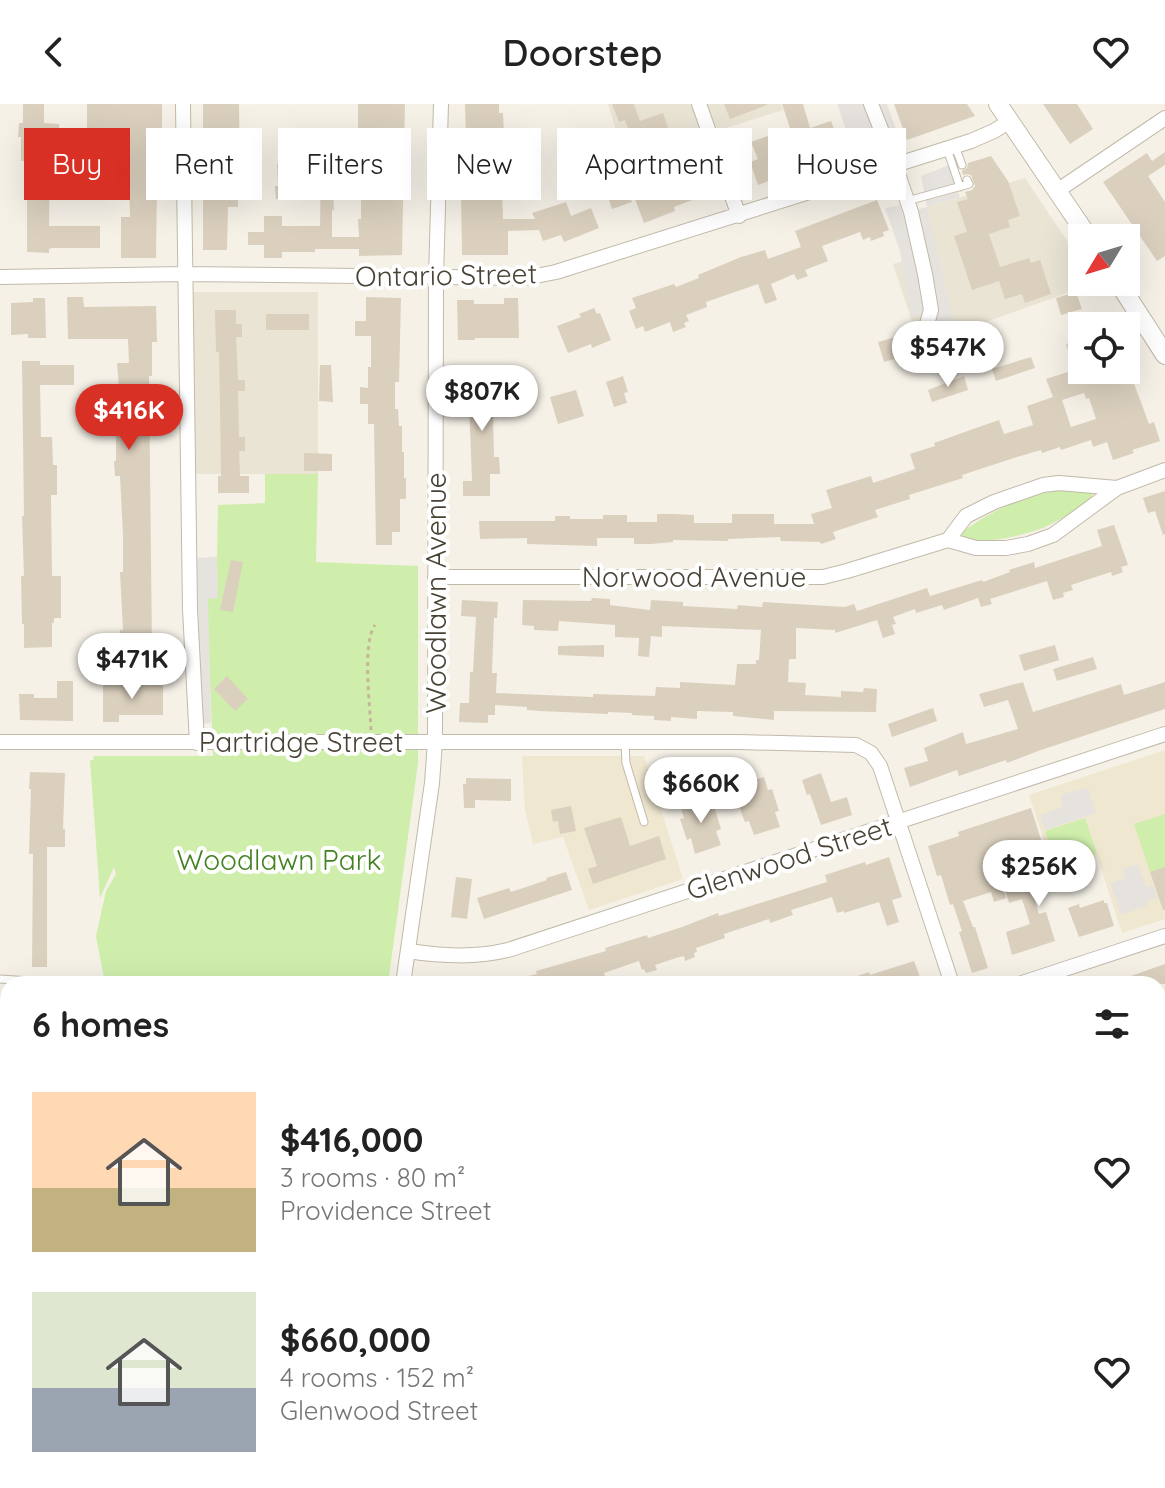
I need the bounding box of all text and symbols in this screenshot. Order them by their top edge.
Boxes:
icon: back [32,30,76,74]
text: Doorstep [503,30,662,75]
icon: heart [1089,30,1133,74]
chip: Buy [24,128,130,200]
chip: Rent [146,128,262,200]
chip: Filters [278,128,411,200]
chip: New [427,128,541,200]
chip: Apartment [557,128,752,200]
chip: House [768,128,906,200]
north arrow [1068,224,1140,296]
map controls [1068,224,1140,384]
street label: Ontario Street [355,255,537,294]
button: locate [1068,312,1140,384]
pin: $547K [892,321,1004,389]
text: $547K [910,330,986,363]
pin: $807K [426,365,538,433]
text: $807K [444,374,520,407]
pin: $416K [73,384,185,452]
text: $416K [93,393,165,426]
street label: Woodlawn Avenue [418,472,453,714]
street label: Norwood Avenue [582,559,806,594]
pin: $471K [76,633,188,701]
text: $471K [96,642,168,675]
street label: Partridge Street [199,724,403,759]
pin: $660K [645,757,757,825]
text: $660K [662,766,740,799]
street label: Glenwood Street [682,808,896,907]
pin: $256K [983,840,1095,908]
park label: Woodlawn Park [177,842,381,877]
text: $256K [1001,849,1077,882]
icon: filters [1090,1002,1134,1046]
text: 6 homes [32,1003,169,1046]
text: $416,000 [280,1118,423,1161]
icon: home [96,1124,192,1220]
icon: heart [1090,1150,1134,1194]
text: 3 rooms · 80 m² [280,1161,465,1194]
text: Providence Street [280,1194,492,1227]
text: $660,000 [280,1318,431,1361]
icon: home [96,1324,192,1420]
icon: heart [1090,1350,1134,1394]
text: 4 rooms · 152 m² [280,1361,474,1394]
text: Glenwood Street [280,1394,478,1427]

